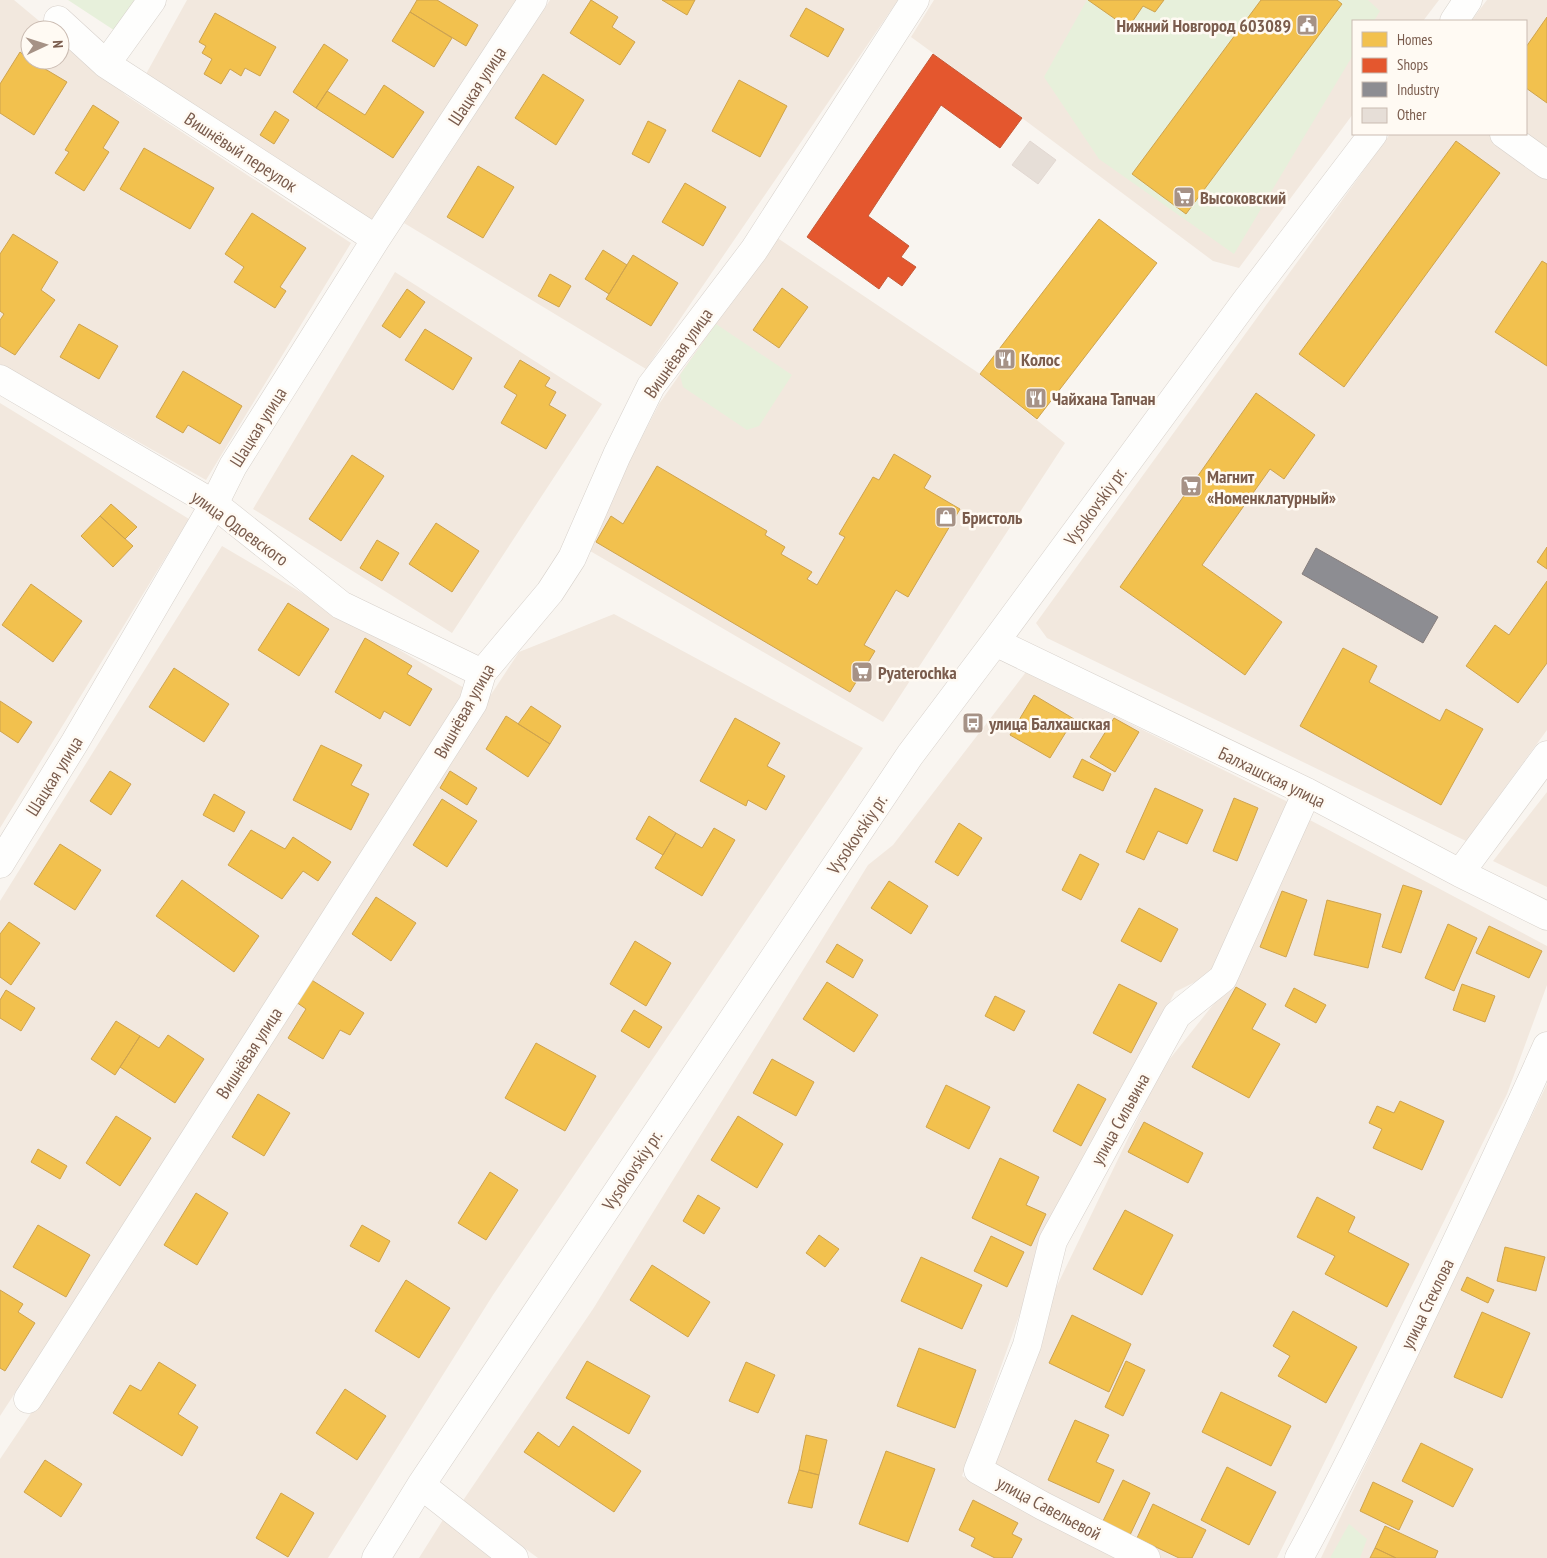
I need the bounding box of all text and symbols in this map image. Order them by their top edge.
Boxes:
public building icon: Нижний Новгород 603089 [1295,13,1319,37]
place label: Нижний Новгород 603089 [1116,14,1291,37]
north arrow [20,20,70,70]
legend [1352,20,1527,135]
text: Homes [1397,30,1433,49]
text: N [49,40,67,48]
street label: Шацкая улица [443,42,511,130]
text: Shops [1397,55,1428,74]
text: Industry [1397,80,1439,99]
text: Other [1397,105,1427,124]
street label: Вишнёвый переулок [180,107,302,197]
supermarket icon: Высоковский [1172,185,1196,209]
place label: Высоковский [1200,186,1286,209]
street label: Вишнёвая улица [639,304,717,402]
restaurant icon: Колос [993,347,1017,371]
place label: Колос [1021,348,1061,371]
street label: Шацкая улица [225,383,291,471]
restaurant icon: Чайхана Тапчан [1024,386,1048,410]
place label: Чайхана Тапчан [1052,387,1156,410]
street label: Vysokovskiy pr. [1058,462,1131,551]
place label: Магнит «Номенклатурный» [1207,465,1336,509]
supermarket icon: Магнит «Номенклатурный» [1179,474,1203,498]
street label: улица Одоевского [187,485,293,571]
shop icon: Бристоль [934,505,958,529]
place label: Бристоль [962,506,1023,529]
street label: Вишнёвая улица [429,660,499,762]
supermarket icon: Pyaterochka [850,660,874,684]
place label: Pyaterochka [878,661,957,684]
bus stop icon: улица Балхашская [961,711,985,735]
place label: улица Балхашская [988,712,1110,735]
street label: Шацкая улица [21,732,87,820]
street label: Балхашская улица [1215,741,1329,813]
street label: Vysokovskiy pr. [821,789,892,879]
street label: Вишнёвая улица [211,1003,287,1103]
street label: улица Сильвина [1085,1069,1155,1169]
street label: Vysokovskiy pr. [596,1125,667,1215]
street label: улица Стеклова [1395,1255,1459,1353]
street label: улица Савельевой [993,1471,1105,1545]

